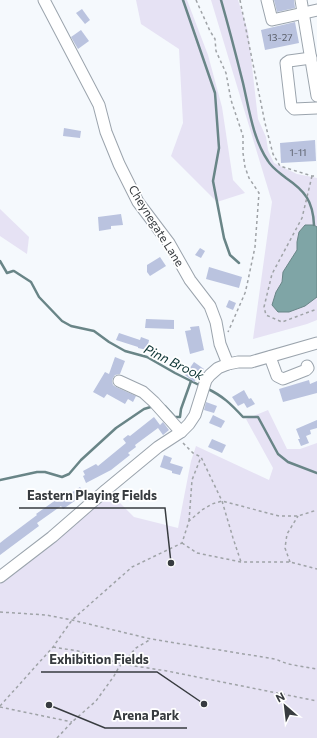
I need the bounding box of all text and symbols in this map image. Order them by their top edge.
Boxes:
house number: 13-27 [267,31,293,43]
house number: 1-11 [289,146,307,158]
street label: Cheynegate Lane [126,182,187,269]
water label: Pinn Brook [141,341,207,384]
callout: Eastern Playing Fields [19,483,165,508]
text: Eastern Playing Fields [27,487,157,503]
callout: Exhibition Fields [41,647,157,672]
text: Exhibition Fields [49,651,149,667]
north arrow [265,686,305,726]
text: N [273,689,287,704]
callout: Arena Park [105,703,187,728]
text: Arena Park [113,707,180,723]

